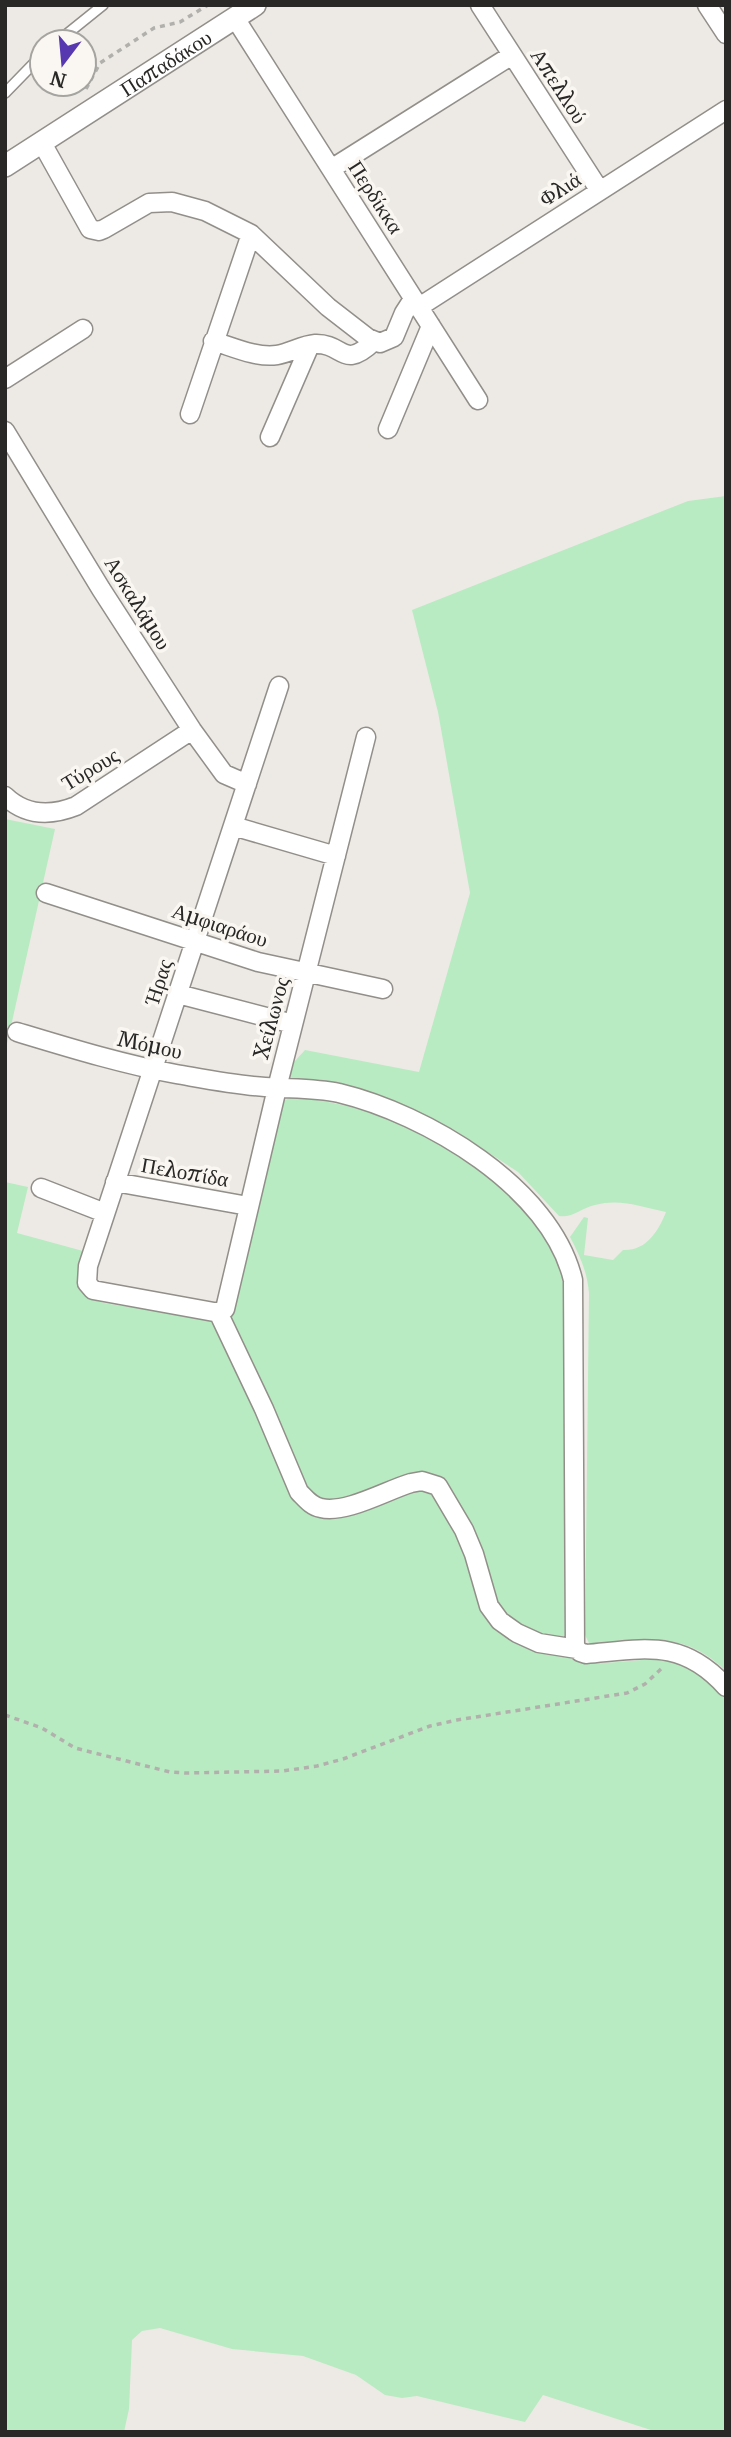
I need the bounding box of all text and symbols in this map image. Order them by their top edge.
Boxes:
street label: Παπαδάκου [115,23,217,102]
north arrow [28,28,98,98]
street label: Απελλού [525,43,593,129]
text: N [48,66,69,93]
street label: Περδίκκα [342,155,410,239]
street label: Φλιά [534,166,586,212]
street label: Ασκαλάμου [99,551,177,655]
street label: Τύρους [56,741,124,797]
street label: Αμφιαράου [169,897,271,953]
street label: Ήρας [138,955,178,1009]
street label: Χείλωνος [247,973,295,1062]
street label: Μόμου [115,1025,185,1065]
street label: Πελοπίδα [139,1151,231,1193]

